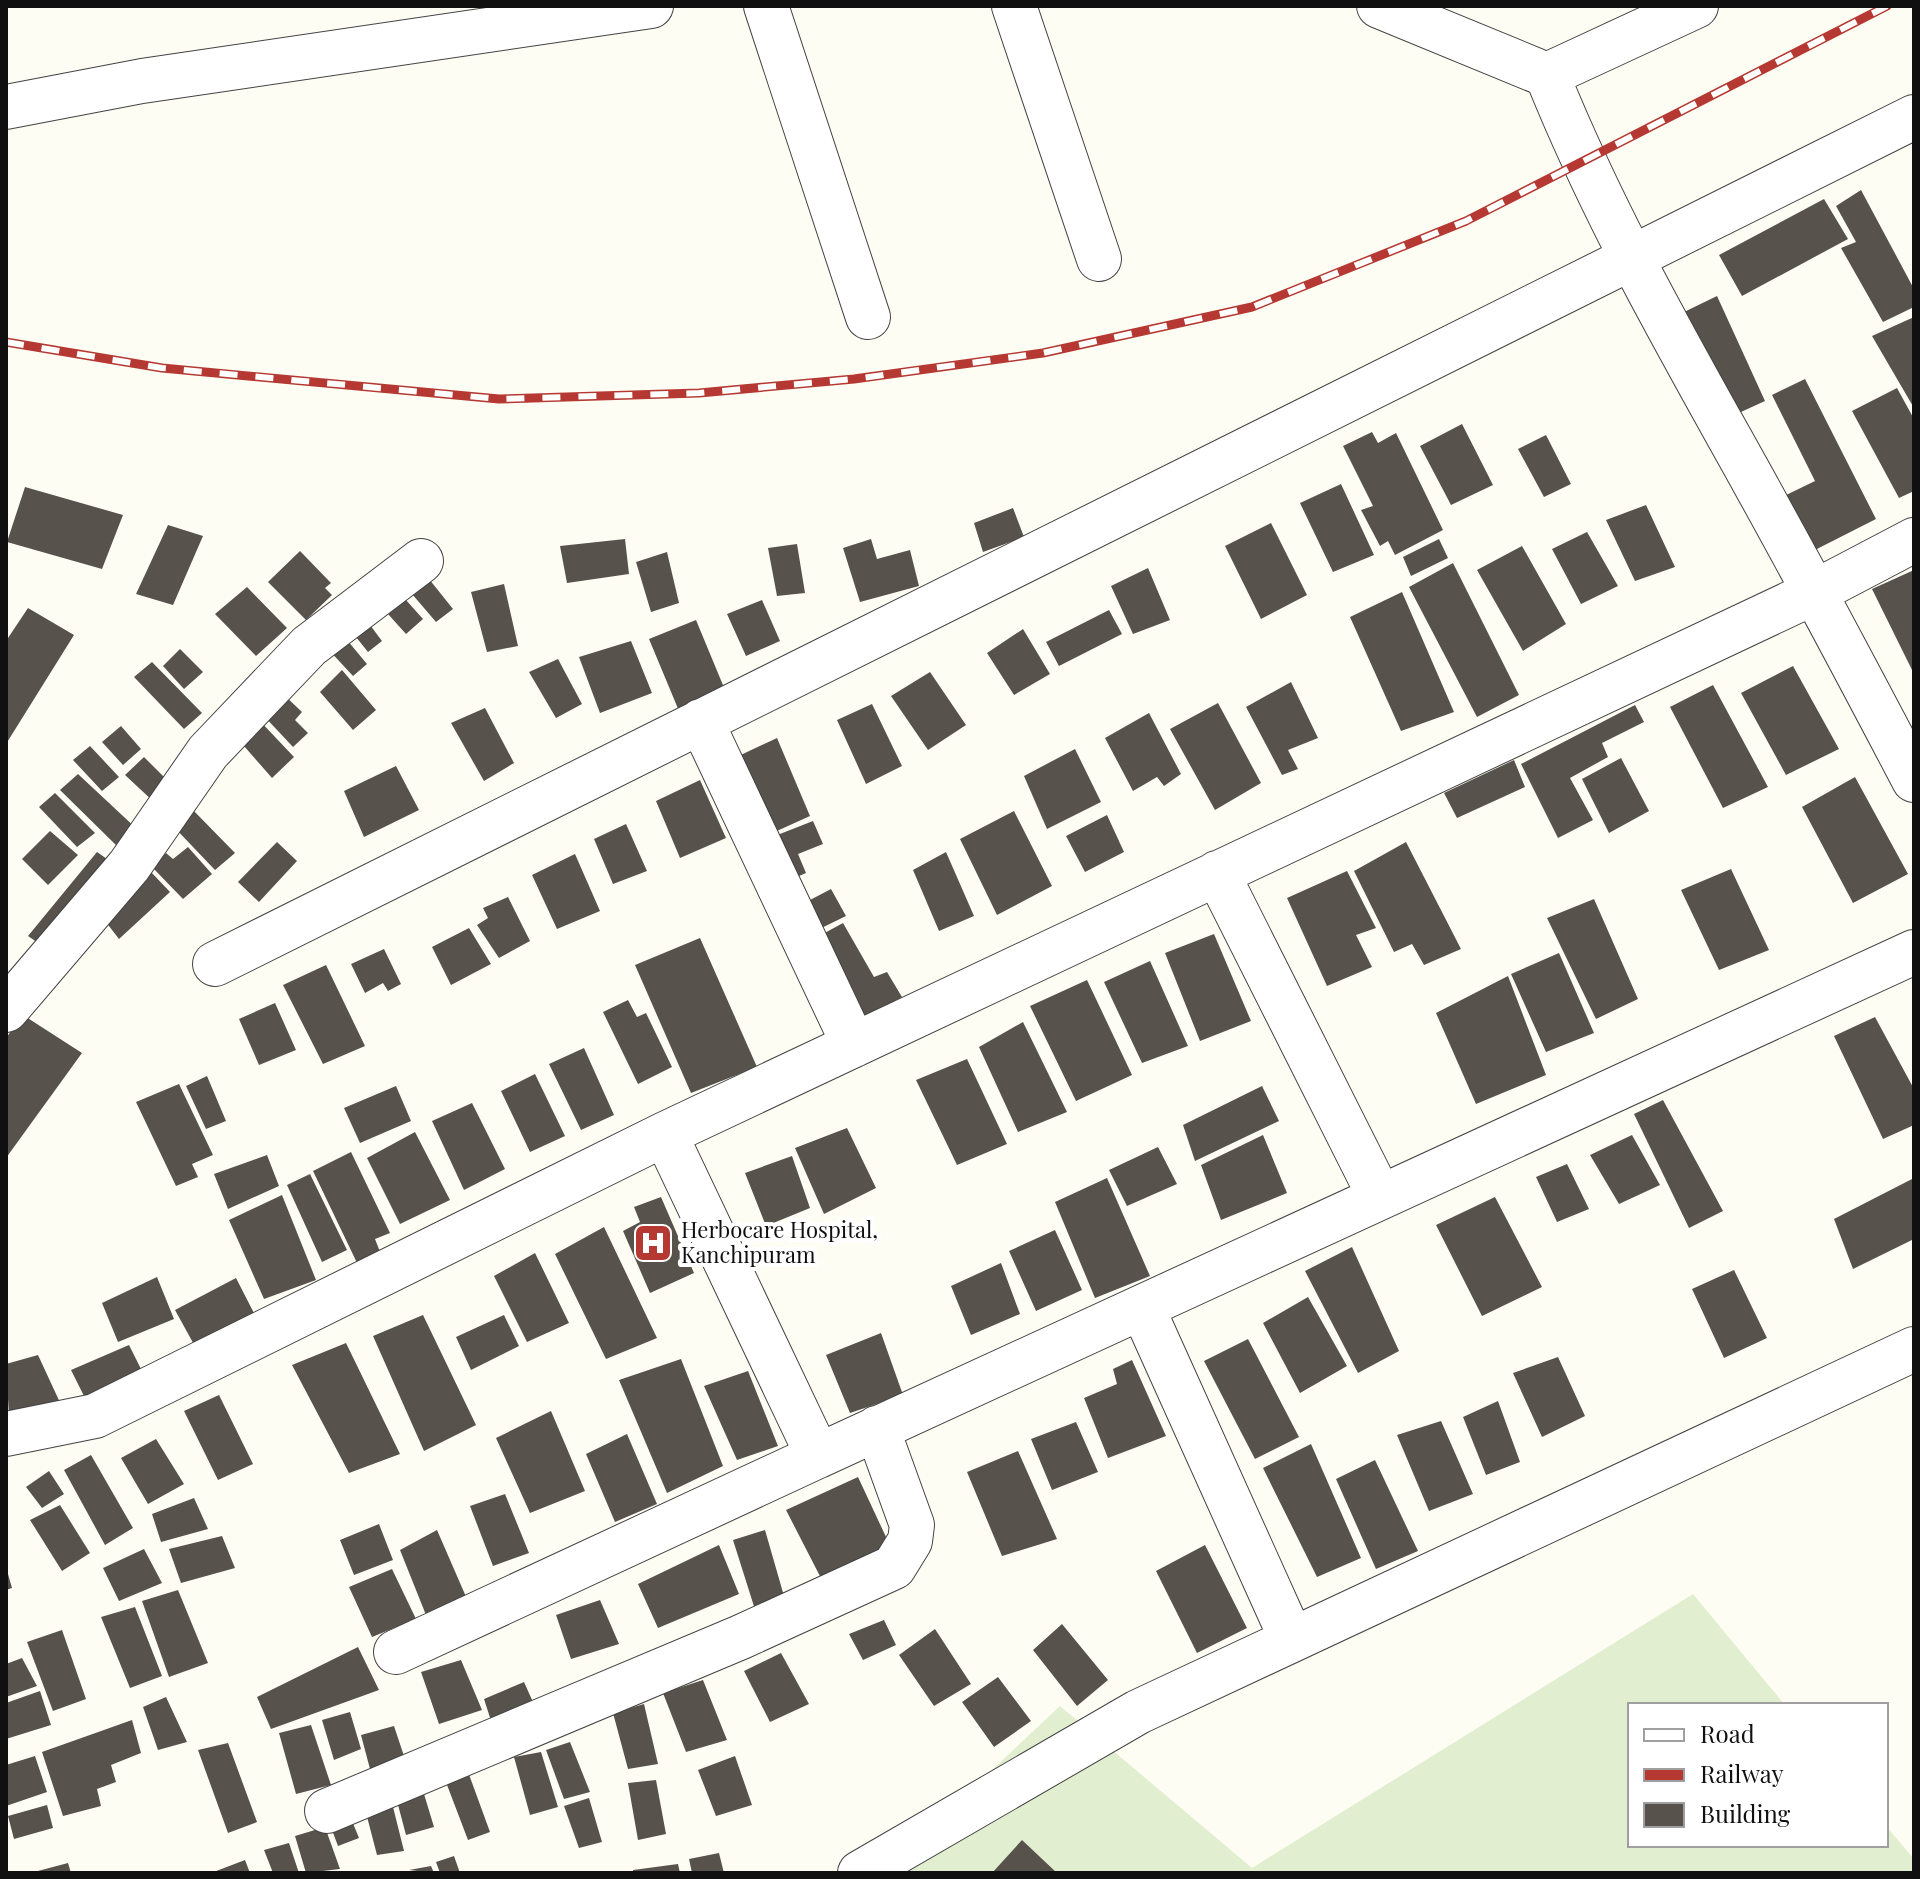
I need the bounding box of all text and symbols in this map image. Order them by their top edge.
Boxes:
place label: Herbocare Hospital, Kanchipuram [681,1214,878,1269]
hospital icon: Herbocare Hospital, Kanchipuram [632,1222,674,1264]
legend [1628,1703,1888,1847]
text: Road [1700,1717,1755,1749]
text: Railway [1700,1757,1784,1789]
text: Building [1700,1797,1791,1829]

